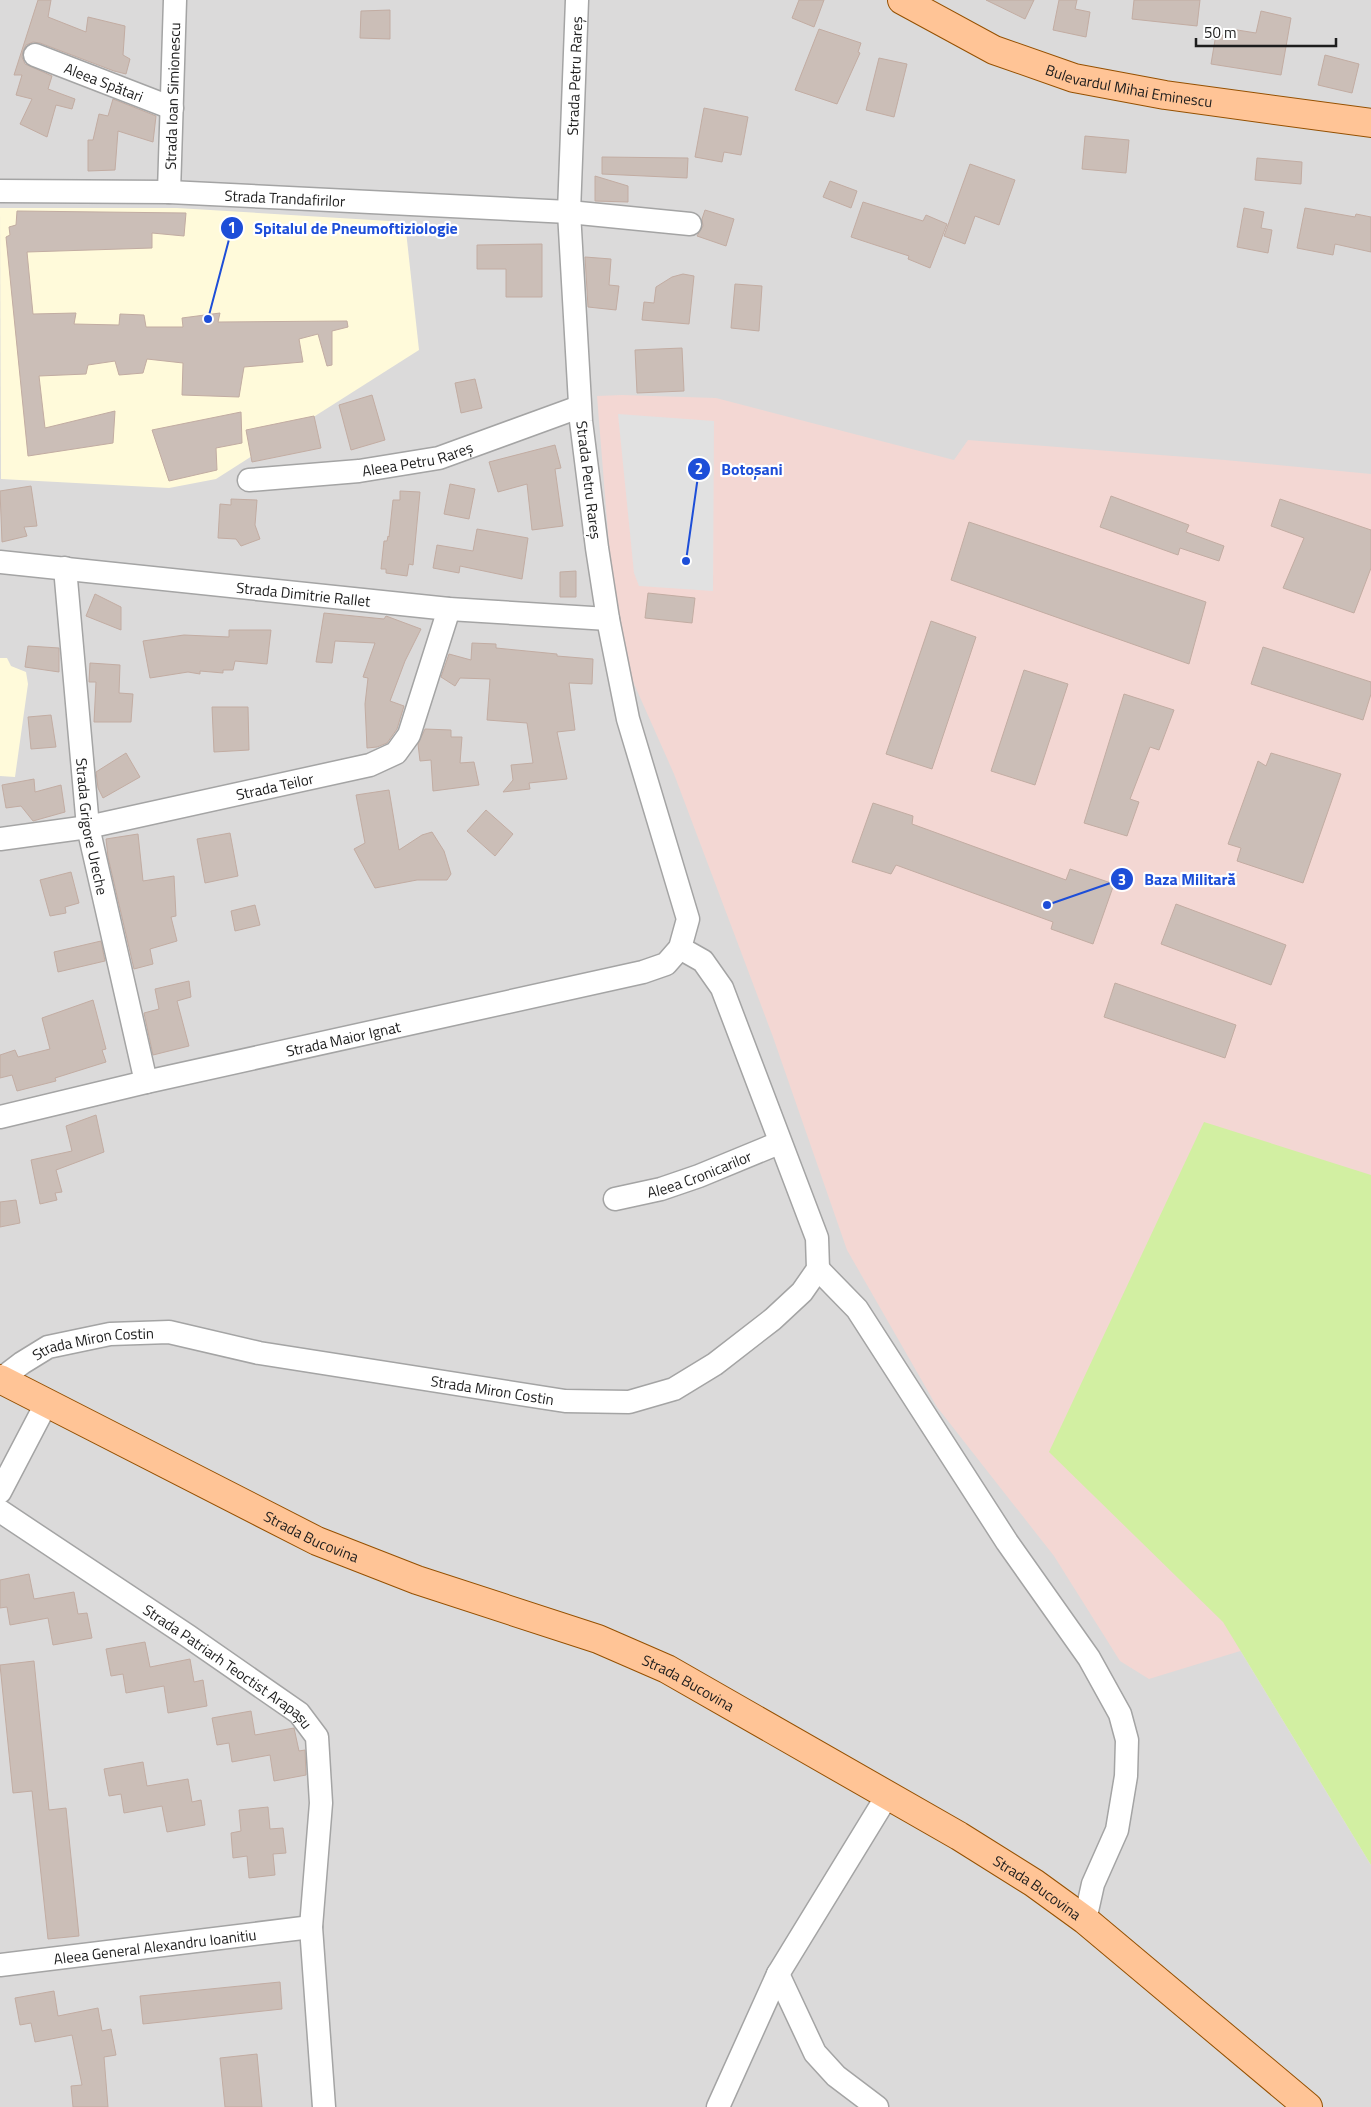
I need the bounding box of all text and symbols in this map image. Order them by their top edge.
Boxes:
scale bar [1196,15,1336,47]
street label: Strada Petru Rareș [560,16,588,136]
text: 50 m [1204,21,1237,44]
street label: Strada Ioan Simionescu [158,22,186,170]
street label: Aleea Spătari [61,56,147,107]
street label: Bulevardul Mihai Eminescu [1042,57,1214,113]
street label: Strada Trandafirilor [224,183,346,212]
callout: Spitalul de Pneumoftiziologie [219,213,468,244]
text: 1 [228,216,236,239]
text: Spitalul de Pneumoftiziologie [254,216,458,240]
street label: Strada Petru Rareș [570,419,608,541]
street label: Aleea Petru Rareș [360,435,476,482]
callout: Botoșani [686,454,792,485]
text: 2 [695,457,703,480]
text: Botoșani [721,457,783,481]
street label: Strada Dimitrie Rallet [235,575,372,612]
street label: Strada Grigore Ureche [70,757,115,897]
street label: Strada Teilor [234,766,316,806]
callout: Baza Militară [1109,864,1246,895]
text: Baza Militară [1144,867,1236,891]
text: 3 [1118,868,1126,891]
street label: Strada Maior Ignat [284,1014,403,1062]
street label: Aleea Cronicarilor [645,1144,755,1203]
street label: Strada Miron Costin [27,1321,154,1366]
street label: Strada Miron Costin [429,1369,556,1411]
street label: Strada Bucovina [260,1504,363,1568]
street label: Strada Patriarh Teoctist Arapașu [139,1598,318,1733]
street label: Strada Bucovina [638,1648,739,1717]
street label: Strada Bucovina [989,1849,1087,1926]
street label: Aleea General Alexandru Ioanitiu [52,1922,257,1970]

